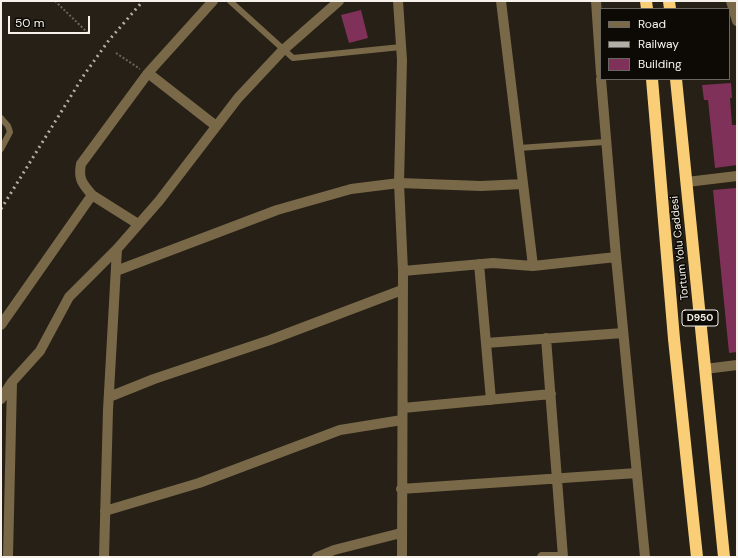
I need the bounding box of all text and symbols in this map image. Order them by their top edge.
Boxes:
scale bar [10,8,92,34]
legend [600,8,730,80]
text: 50 m [15,15,44,31]
text: Road [638,16,666,32]
text: Railway [638,36,679,52]
text: Building [638,56,682,72]
street label: Tortum Yolu Caddesi [668,195,692,301]
road number: D950 [682,310,718,326]

